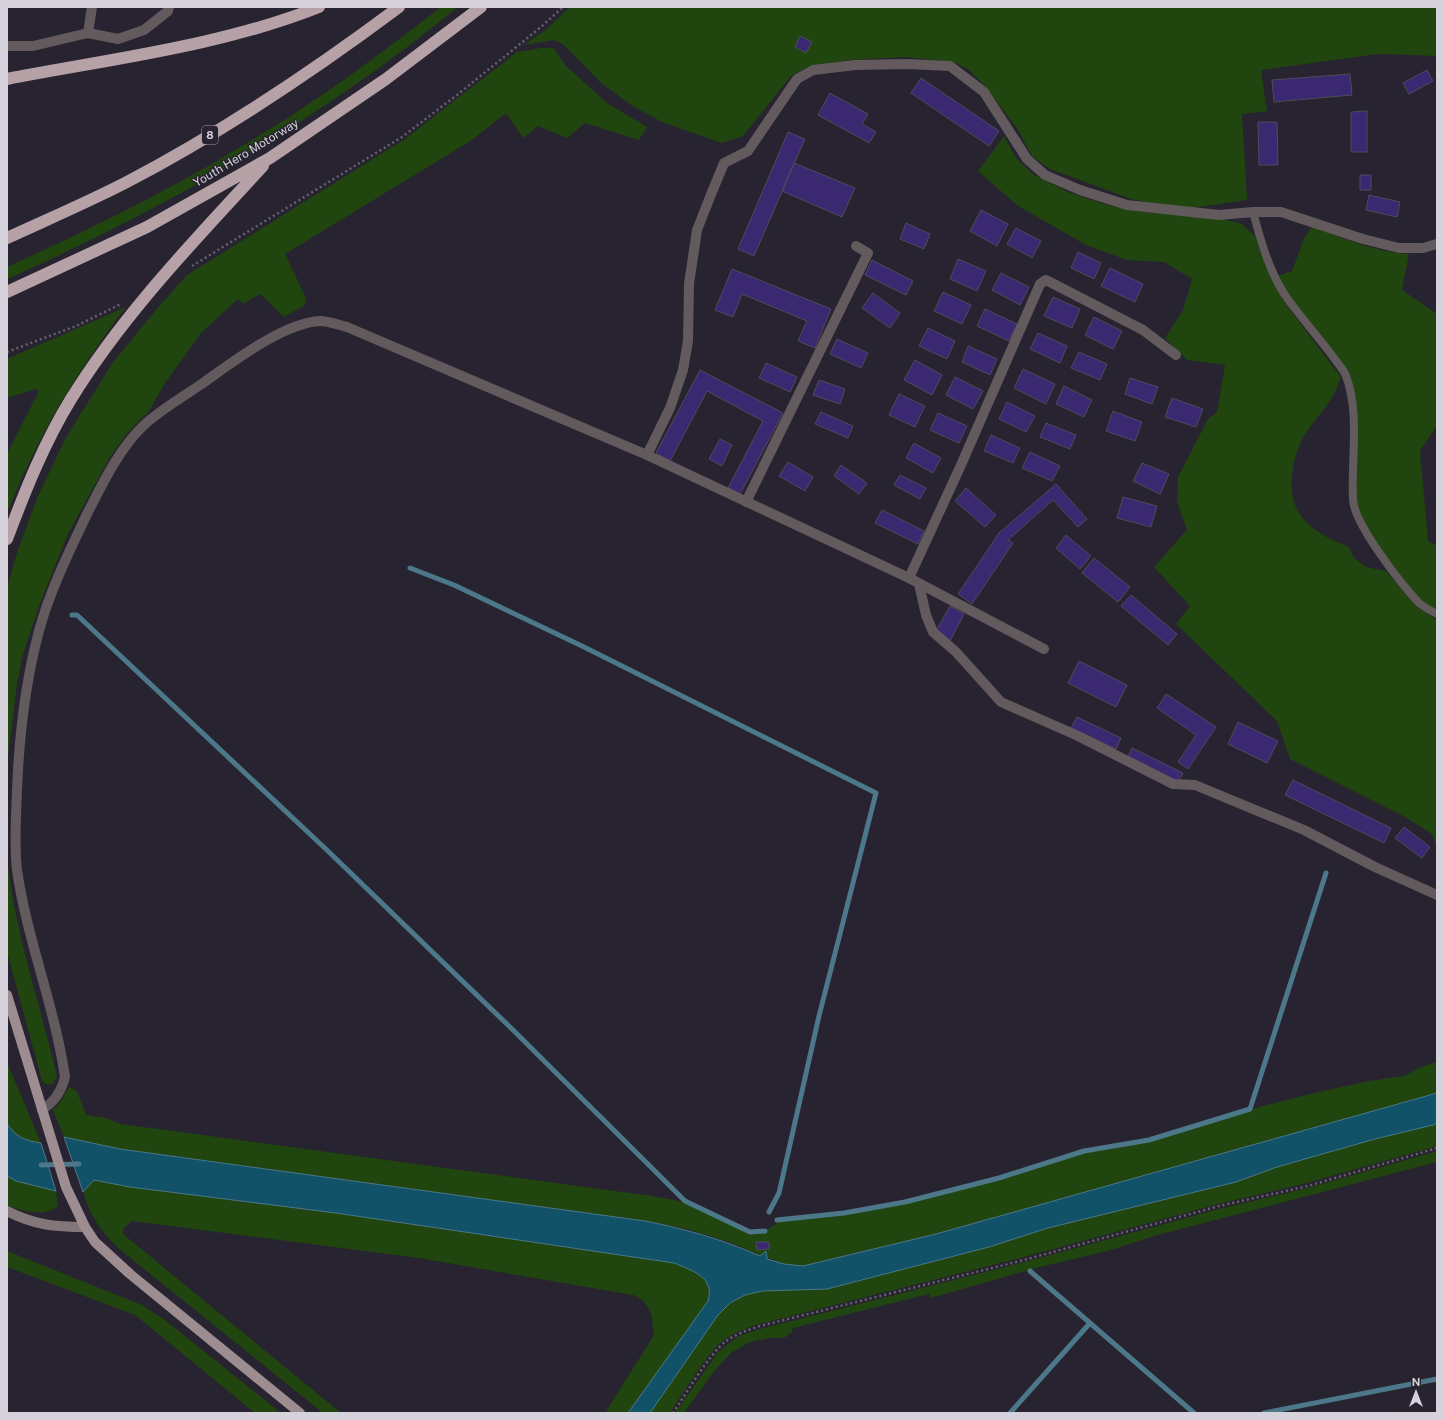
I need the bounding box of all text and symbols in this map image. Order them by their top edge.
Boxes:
street label: Youth Hero Motorway [191,116,302,190]
road number: 8 [202,126,218,144]
north arrow [1396,1372,1436,1412]
text: N [1412,1376,1420,1388]

